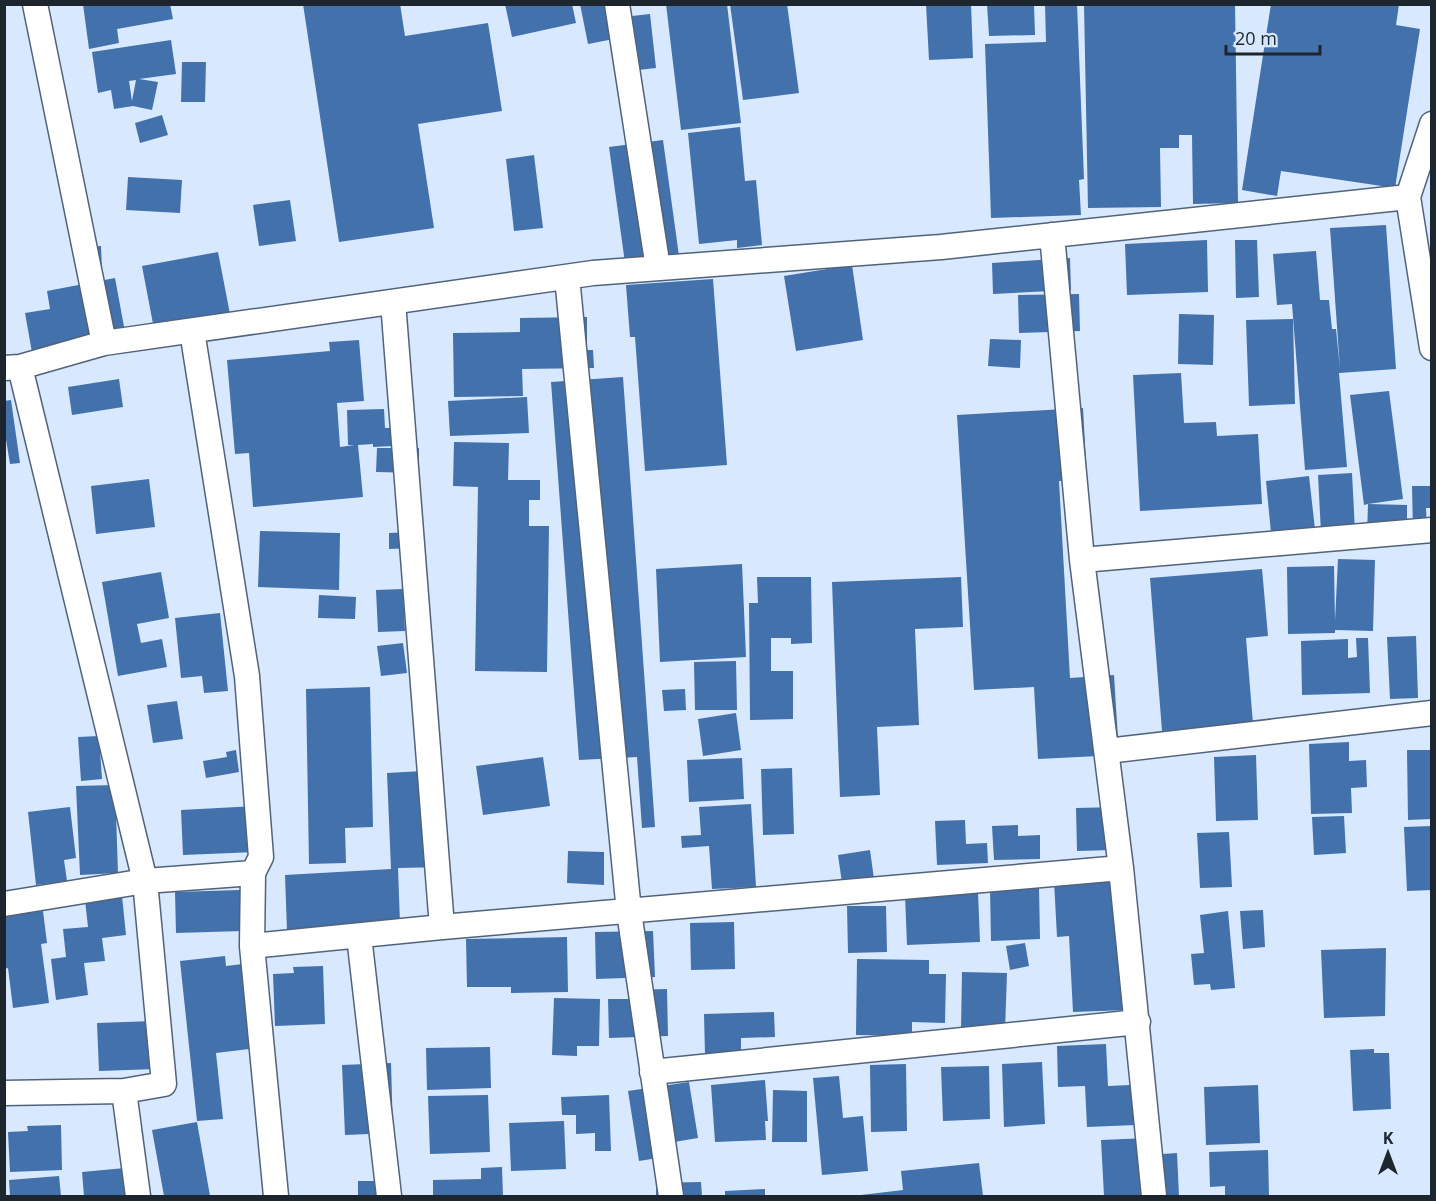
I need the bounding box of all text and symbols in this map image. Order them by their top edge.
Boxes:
scale bar [1226,18,1320,56]
text: 20 m [1235,26,1277,50]
north arrow [1358,1123,1418,1183]
text: K [1383,1127,1394,1149]

